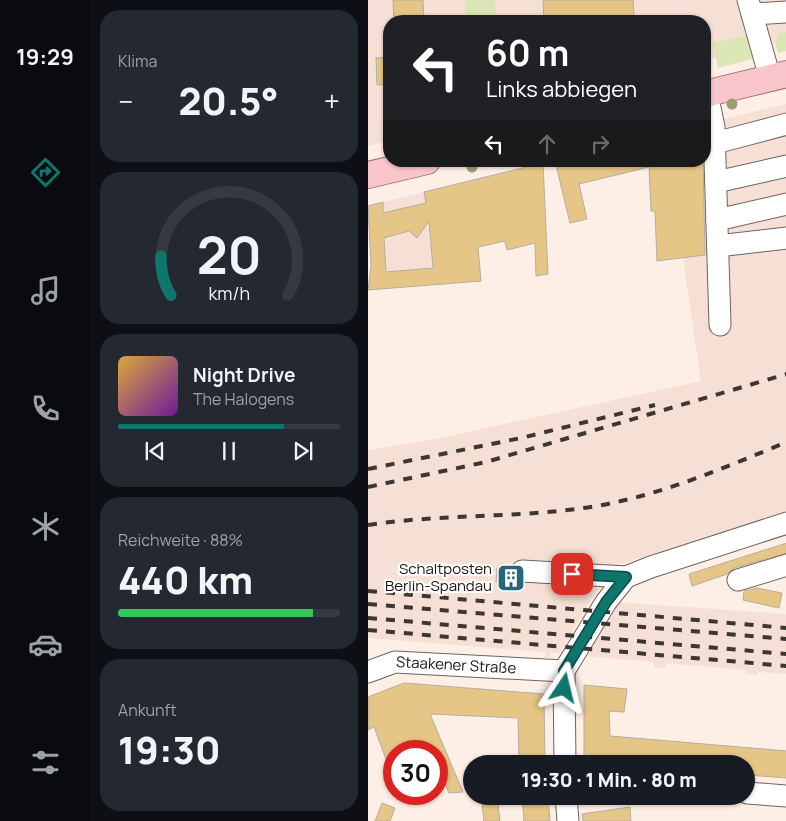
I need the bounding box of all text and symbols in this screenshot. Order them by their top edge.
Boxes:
text: 60 m [486,29,569,77]
icon: left [403,35,468,100]
text: 19:29 [16,42,74,72]
text: Klima [118,50,157,72]
text: 20.5° [178,74,279,126]
text: Links abbiegen [486,74,637,104]
text: − [118,82,133,120]
text: + [324,82,340,120]
icon: left [480,130,508,158]
icon: ahead [533,130,561,158]
icon: right [586,130,614,158]
icon: directions [28,155,63,190]
text: 20 [196,219,262,290]
icon: music [28,273,63,308]
text: km/h [208,281,250,305]
text: Night Drive [193,362,295,388]
text: The Halogens [193,388,294,410]
icon: phone [28,391,63,426]
icon: previous [141,437,169,465]
icon: pause [215,437,243,465]
icon: next [289,437,317,465]
icon: climate [28,509,63,544]
text: Reichweite · 88% [118,529,243,551]
text: 440 km [118,553,253,605]
pin [551,553,593,595]
place label: Schaltposten Berlin-Spandau [385,558,492,596]
icon: arrive [558,560,586,588]
building icon: Schaltposten Berlin-Spandau [496,563,526,593]
icon: car [28,627,63,662]
street label: Staakener Straße [395,651,517,678]
position arrow [537,661,589,713]
text: Ankunft [118,699,177,721]
text: 19:30 [118,723,221,775]
speed limit sign: 30 [383,740,448,805]
icon: filters [28,745,63,780]
text: 19:30 · 1 Min. · 80 m [521,767,697,793]

